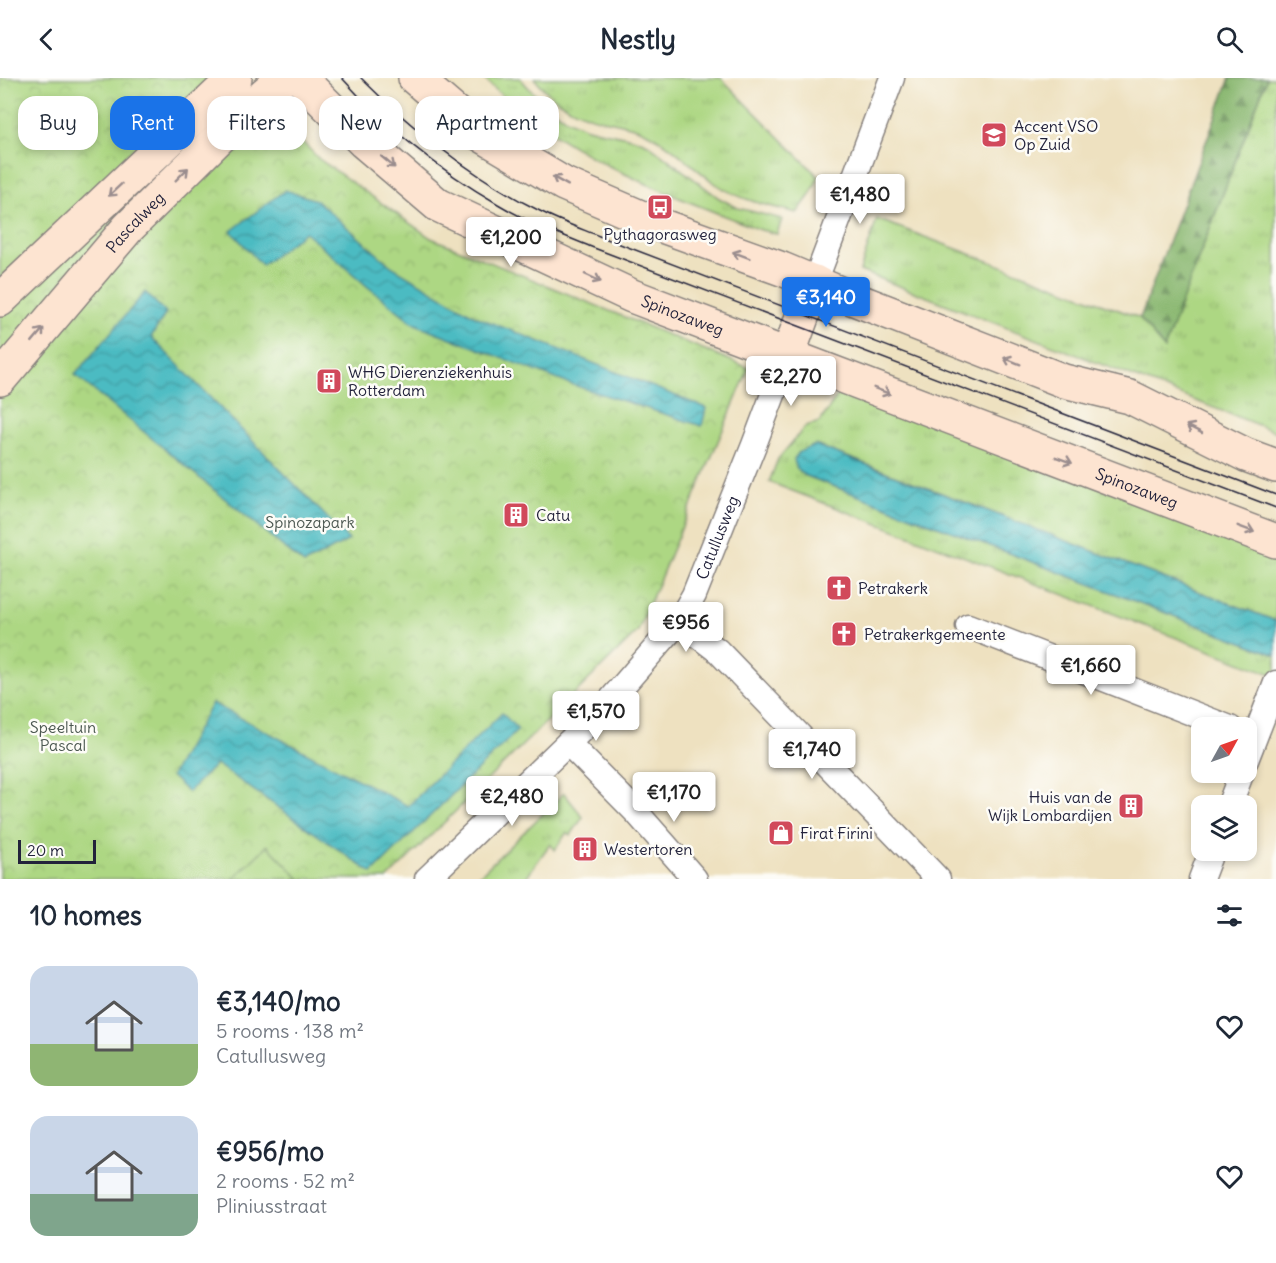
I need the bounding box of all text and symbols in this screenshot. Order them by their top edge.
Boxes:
text: Nestly [600,22,676,56]
icon: back [30,23,63,56]
icon: search [1213,23,1246,56]
chip: Buy [18,96,98,150]
chip: Rent [110,96,195,150]
chip: Filters [207,96,307,150]
chip: New [319,96,403,150]
chip: Apartment [415,96,559,150]
place label: Accent VSO Op Zuid [1014,116,1098,154]
school or university icon: Accent VSO Op Zuid [979,120,1009,150]
one-way arrow [380,156,396,169]
one-way arrow [174,167,189,181]
pin: €1,480 [811,174,909,225]
one-way arrow [552,175,570,186]
text: €1,480 [830,181,890,206]
one-way arrow [108,183,123,197]
street label: Pascalweg [101,188,169,257]
bus stop icon: Pythagorasweg [645,192,675,222]
pin: €1,200 [462,217,560,268]
text: €1,200 [480,224,542,249]
place label: Pythagorasweg [603,224,717,244]
one-way arrow [732,249,751,260]
one-way arrow [583,272,601,284]
pin: €3,140 [777,277,875,328]
text: €3,140 [796,284,856,309]
street label: Spinozaweg [638,290,727,340]
one-way arrow [31,327,44,343]
one-way arrow [1004,354,1022,365]
pin: €2,270 [742,356,840,407]
place label: WHG Dierenziekenhuis Rotterdam [348,362,512,400]
text: €2,270 [760,363,822,388]
building icon: WHG Dierenziekenhuis Rotterdam [314,366,344,396]
one-way arrow [872,386,890,397]
one-way arrow [1186,423,1203,435]
one-way arrow [1054,456,1073,467]
street label: Spinozaweg [1093,463,1181,513]
street label: Catullusweg [691,493,743,582]
building icon: Catu [501,500,531,530]
place label: Catu [536,505,570,525]
park label: Spinozapark [265,512,355,532]
one-way arrow [1236,525,1255,536]
church icon: Petrakerk [824,573,854,603]
place label: Petrakerk [858,578,928,598]
pin: €956 [650,602,722,653]
text: €956 [662,609,710,634]
church icon: Petrakerkgemeente [829,619,859,649]
place label: Petrakerkgemeente [864,624,1006,644]
pin: €1,660 [1042,645,1140,696]
text: €1,660 [1060,652,1122,677]
pin: €1,570 [547,691,645,742]
text: €1,570 [566,698,626,723]
park label: Speeltuin Pascal [30,717,96,755]
north arrow [1191,717,1257,783]
map controls [1191,717,1257,861]
pin: €1,740 [763,729,861,780]
text: €1,740 [783,736,841,761]
pin: €1,170 [625,772,723,823]
pin: €2,480 [463,776,561,827]
text: €1,170 [647,779,701,804]
text: €2,480 [480,783,544,808]
place label: Huis van de Wijk Lombardijen [988,787,1112,825]
building icon: Huis van de Wijk Lombardijen [1116,791,1146,821]
button: layers [1191,795,1257,861]
shop icon: Firat Firini [766,818,796,848]
place label: Firat Firini [800,823,873,843]
building icon: Westertoren [570,834,600,864]
scale bar [18,837,96,864]
place label: Westertoren [604,839,693,859]
text: 20 m [27,840,64,860]
text: 10 homes [30,899,142,932]
icon: filters [1213,899,1246,932]
text: €3,140/mo [216,985,341,1018]
icon: home [78,990,150,1062]
icon: heart [1213,1010,1246,1043]
text: 5 rooms · 138 m² [216,1018,364,1043]
text: Catullusweg [216,1043,326,1068]
text: €956/mo [216,1135,324,1168]
icon: home [78,1140,150,1212]
icon: heart [1213,1160,1246,1193]
text: 2 rooms · 52 m² [216,1168,355,1193]
text: Pliniusstraat [216,1193,327,1218]

